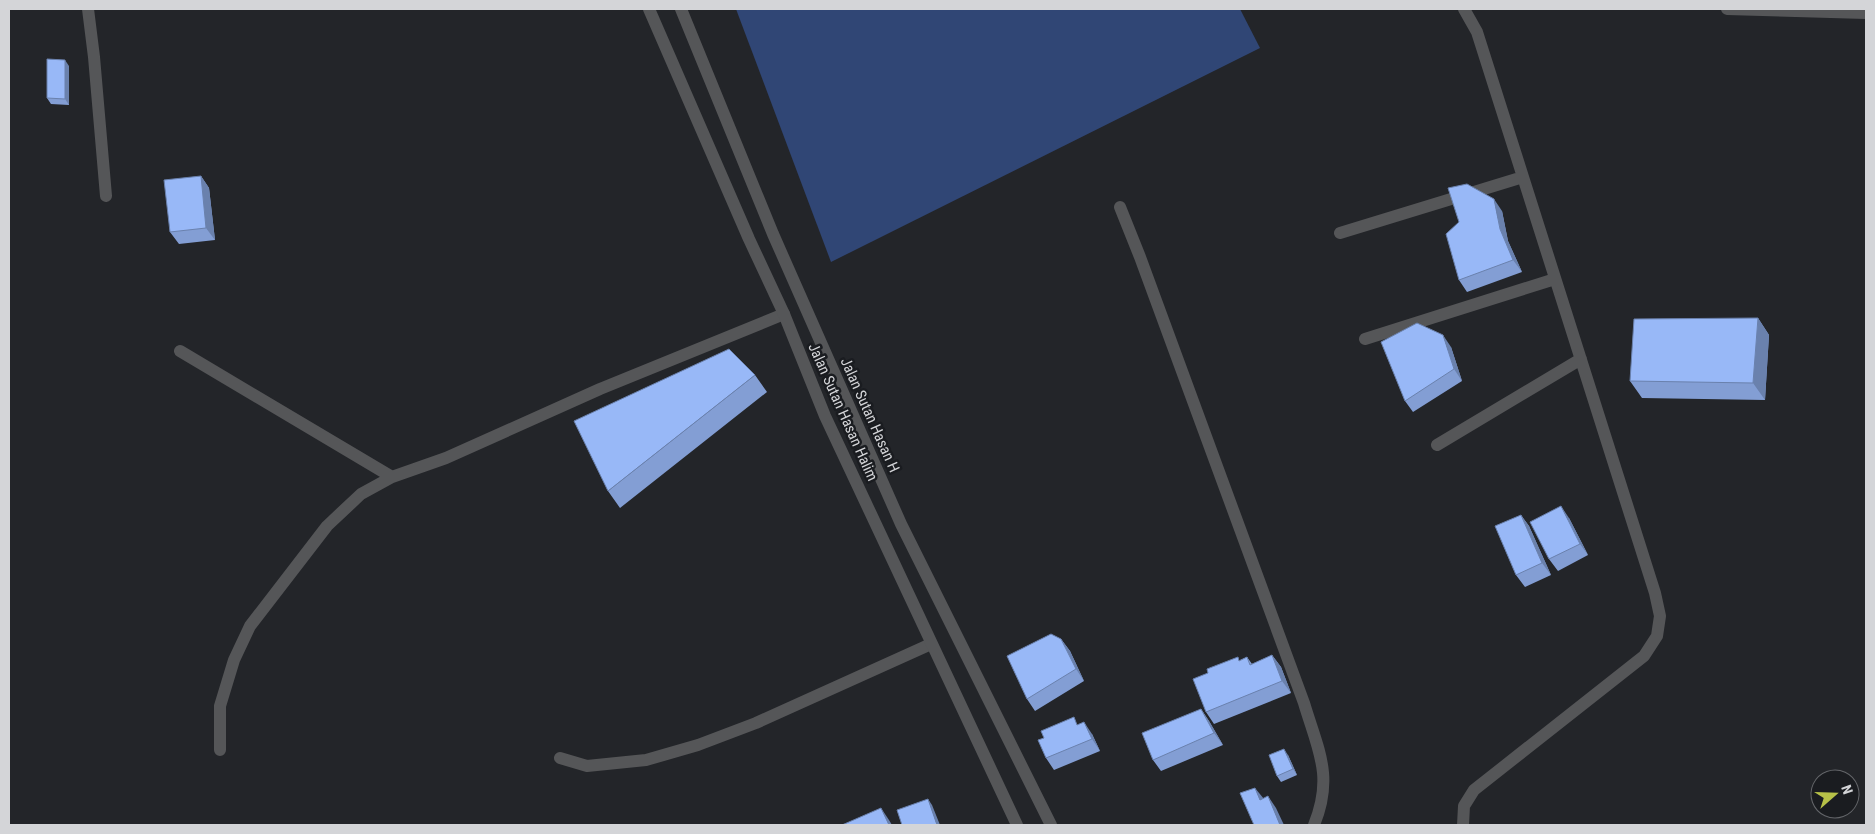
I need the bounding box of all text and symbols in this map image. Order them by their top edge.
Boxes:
street label: Jalan Sutan Hasan Halim [804,340,882,484]
street label: Jalan Sutan Hasan H [837,355,903,475]
north arrow [1810,769,1860,819]
text: N [1838,783,1856,796]

